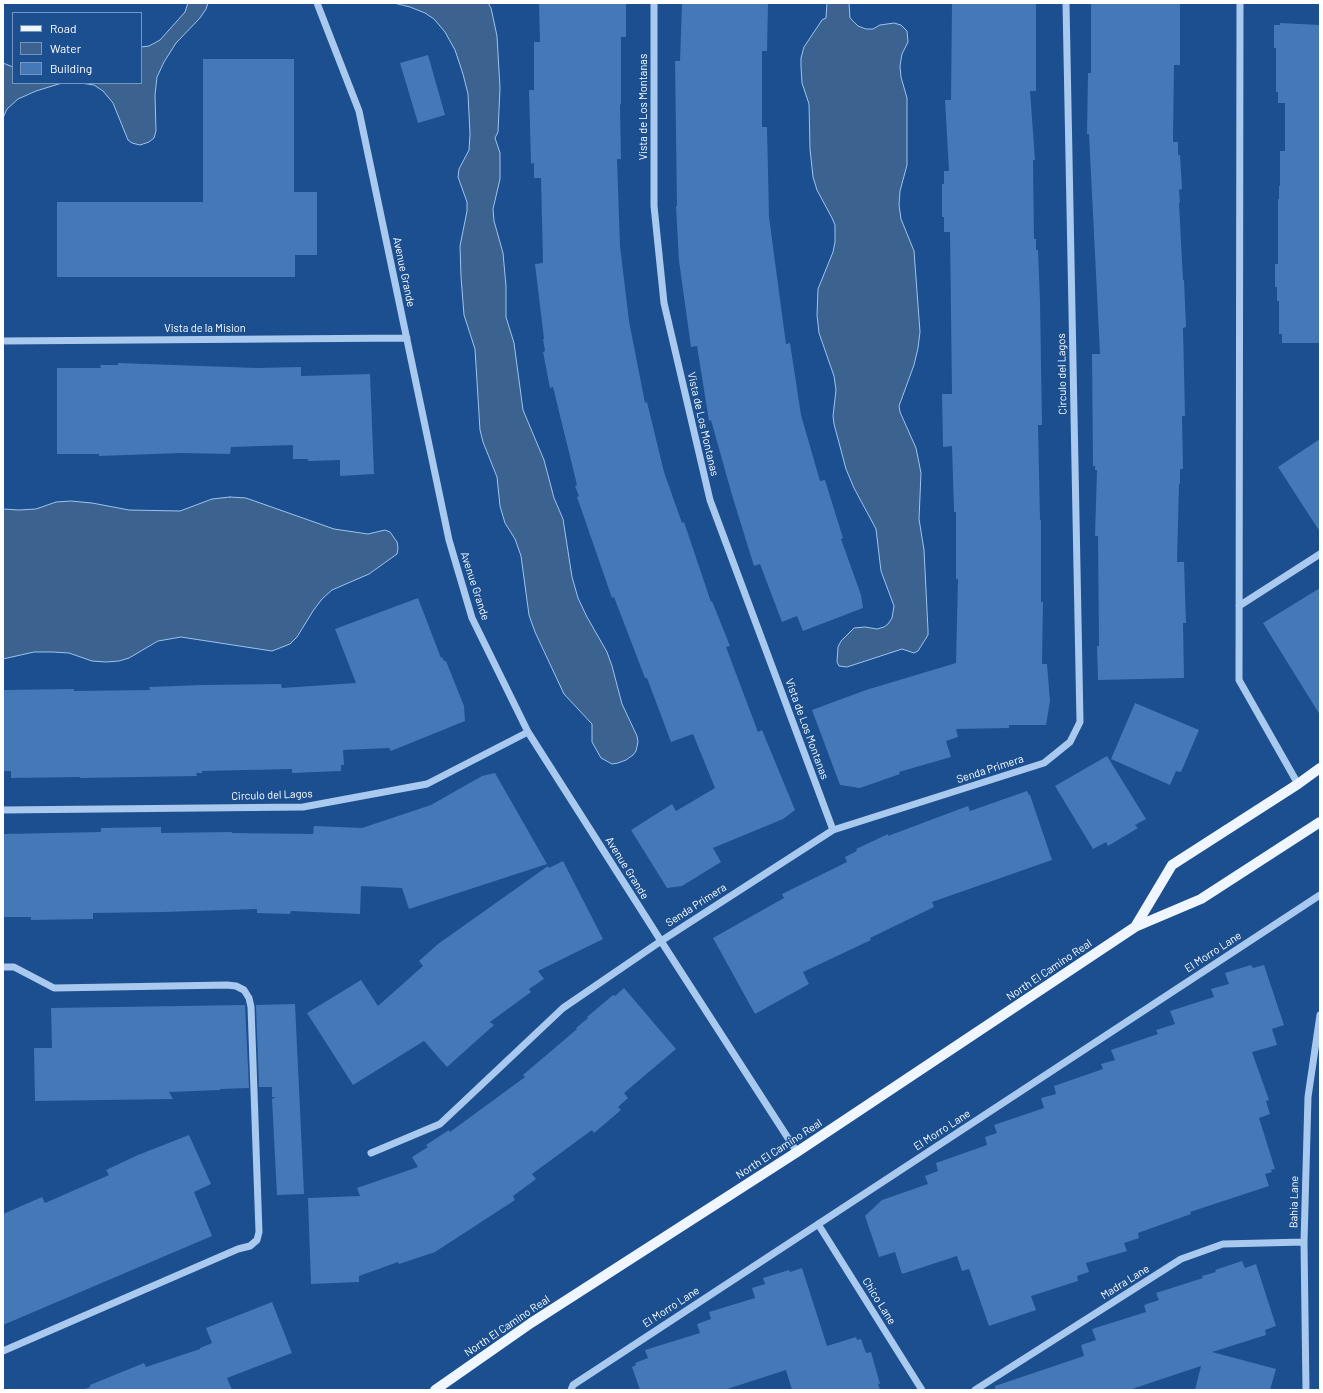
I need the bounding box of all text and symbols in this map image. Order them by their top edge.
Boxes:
legend [12,12,142,84]
text: Road [50,21,77,35]
text: Water [50,41,81,55]
street label: Vista de Los Montanas [636,54,650,160]
text: Building [50,61,92,75]
street label: Avenue Grande [390,236,418,308]
street label: Vista de la Mision [164,321,246,335]
street label: Circulo del Lagos [1055,333,1069,415]
street label: Vista de Los Montanas [685,371,721,477]
street label: Avenue Grande [458,550,492,622]
street label: Vista de Los Montanas [783,677,831,781]
street label: Senda Primera [955,752,1025,786]
street label: Circulo del Lagos [231,787,313,803]
street label: Avenue Grande [603,834,651,902]
street label: Senda Primera [663,880,729,930]
street label: El Morro Lane [1182,929,1244,975]
street label: North El Camino Real [1004,937,1094,1003]
street label: El Morro Lane [911,1107,973,1153]
street label: North El Camino Real [733,1116,825,1182]
street label: Bahia Lane [1287,1176,1301,1228]
street label: Madra Lane [1098,1262,1152,1302]
street label: Chico Lane [859,1275,899,1327]
street label: El Morro Lane [640,1284,702,1330]
street label: North El Camino Real [462,1293,552,1359]

